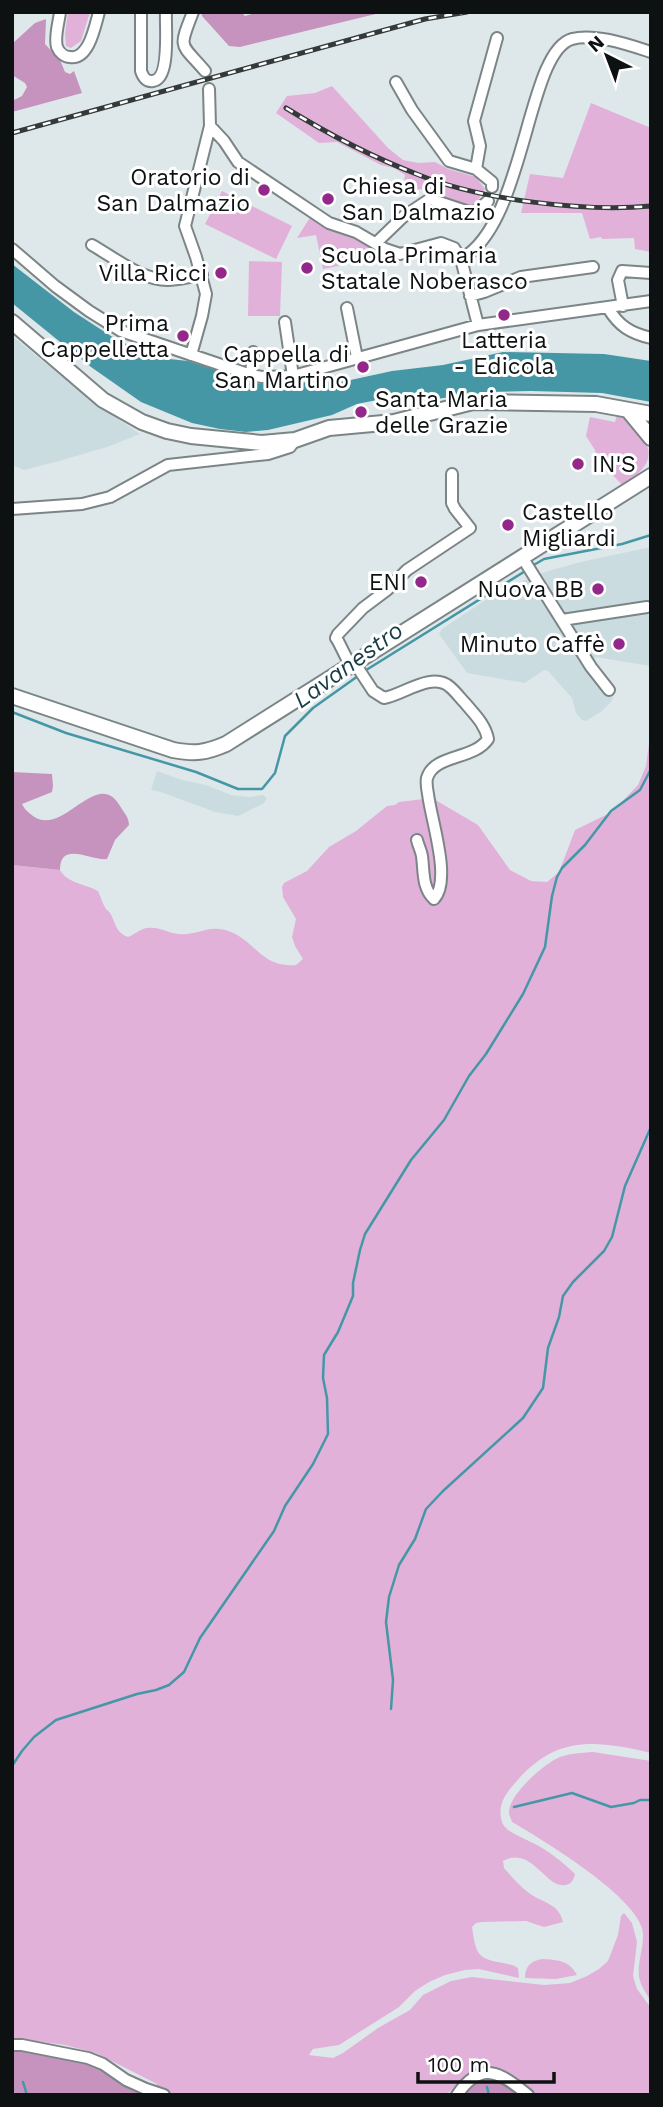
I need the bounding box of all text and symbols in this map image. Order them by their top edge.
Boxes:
north arrow [572,21,642,91]
text: N [583,30,609,57]
place label: Oratorio di San Dalmazio [97,164,250,217]
place label: Chiesa di San Dalmazio [342,173,495,226]
marker: Oratorio di San Dalmazio [256,182,272,198]
marker: Chiesa di San Dalmazio [320,191,336,207]
place label: Scuola Primaria Statale Noberasco [321,242,528,295]
place label: Villa Ricci [98,260,207,287]
marker: Scuola Primaria Statale Noberasco [299,260,315,276]
marker: Villa Ricci [213,265,229,281]
marker: Latteria - Edicola [496,307,512,323]
place label: Prima Cappelletta [40,310,169,363]
place label: Latteria - Edicola [453,327,555,380]
marker: Prima Cappelletta [175,328,191,344]
place label: Cappella di San Martino [214,341,349,394]
marker: Cappella di San Martino [355,359,371,375]
place label: Santa Maria delle Grazie [375,386,508,439]
marker: Santa Maria delle Grazie [353,404,369,420]
place label: IN'S [592,451,636,478]
marker: IN'S [570,456,586,472]
place label: Castello Migliardi [522,499,616,552]
marker: Castello Migliardi [500,517,516,533]
place label: ENI [369,569,407,596]
marker: ENI [413,574,429,590]
place label: Nuova BB [477,576,584,603]
marker: Nuova BB [590,581,606,597]
water label: Lavanestro [288,616,408,714]
place label: Minuto Caffè [460,631,605,658]
marker: Minuto Caffè [611,636,627,652]
scale bar [418,2040,554,2084]
text: 100 m [428,2052,490,2077]

